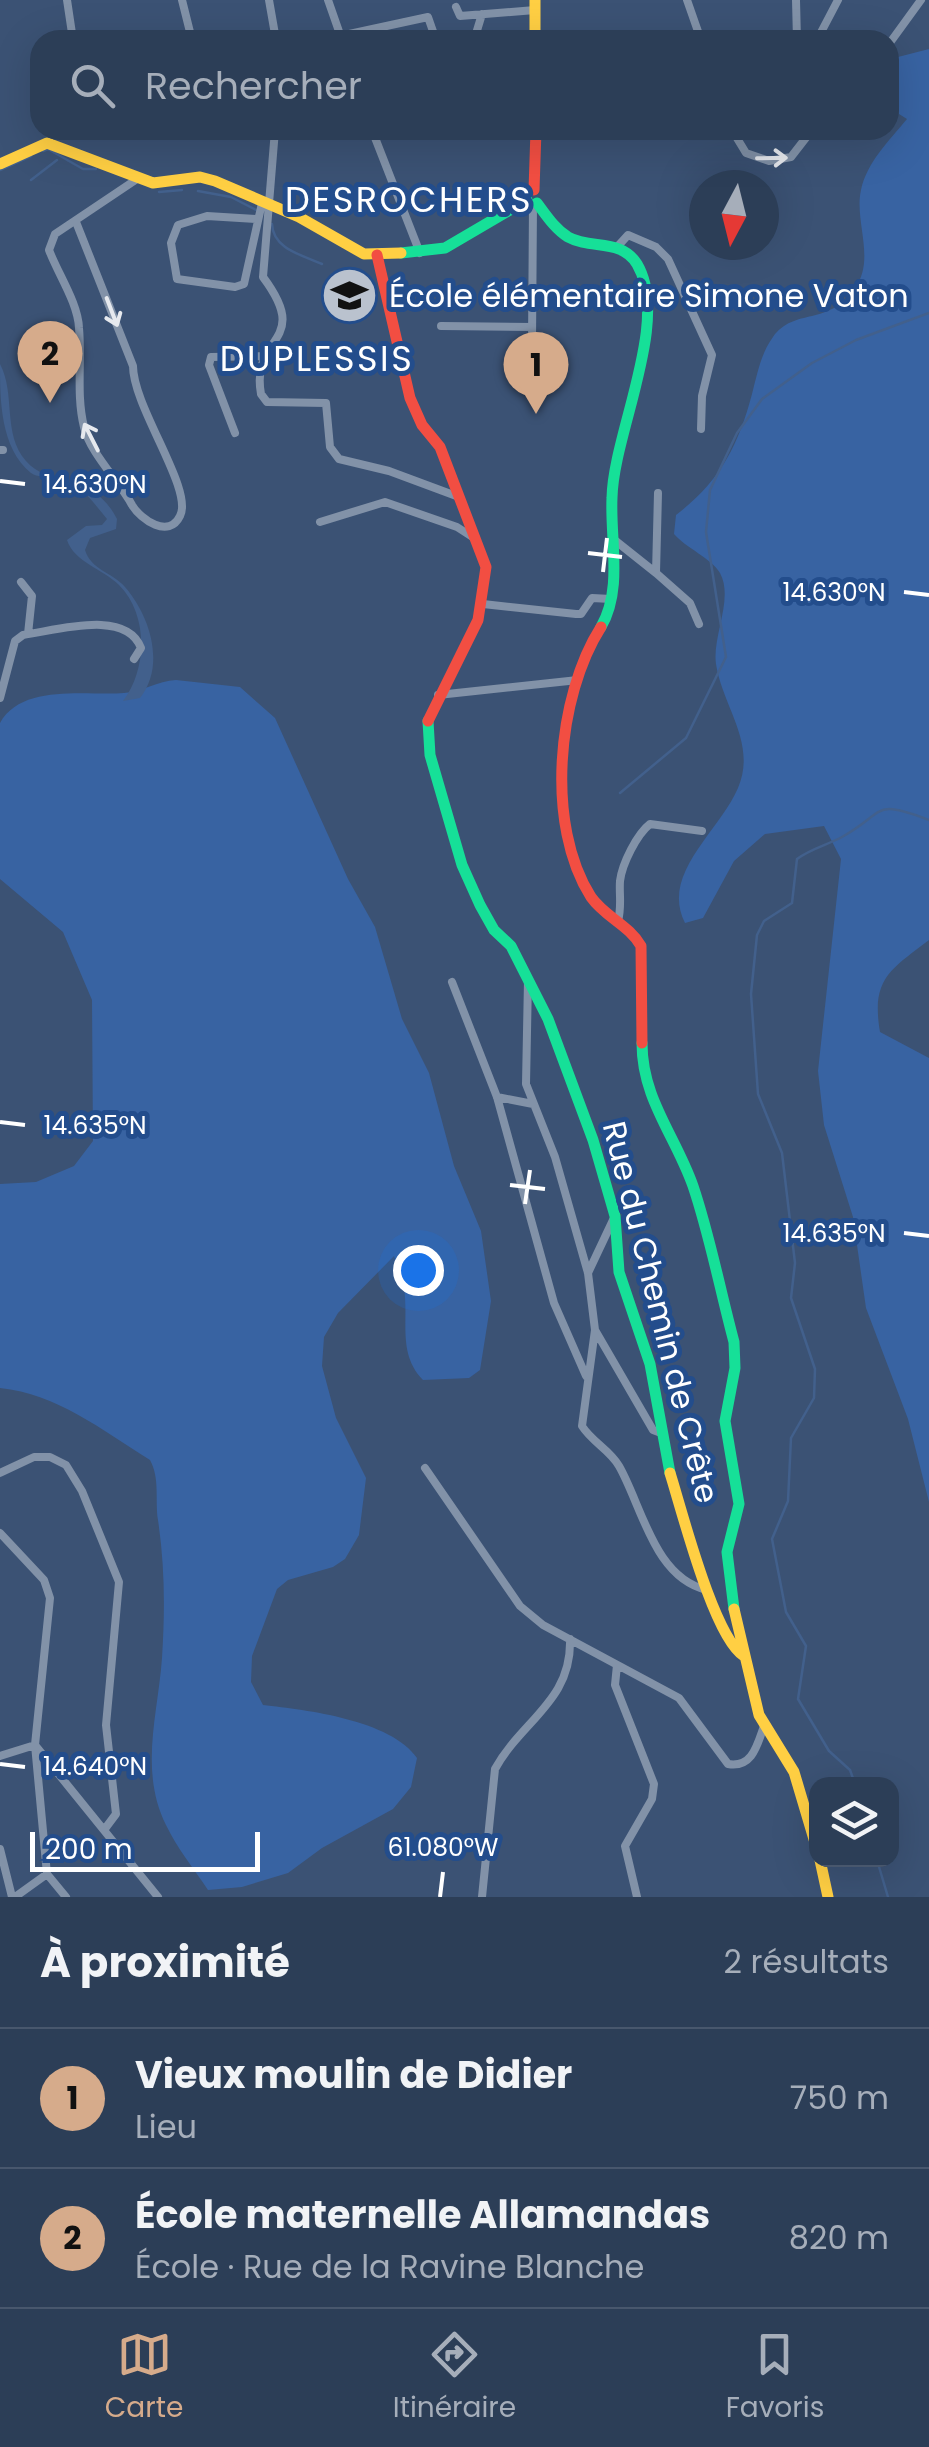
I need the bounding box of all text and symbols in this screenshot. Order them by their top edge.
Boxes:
search box [30,30,899,140]
icon: search [65,58,120,113]
text: Rechercher [145,59,362,112]
one-way arrow [755,148,788,168]
north arrow [689,170,779,260]
district label: DESROCHERS [285,175,533,224]
school or university icon: École élémentaire Simone Vaton [320,265,380,325]
place label: École élémentaire Simone Vaton [389,273,909,318]
one-way arrow [105,296,123,327]
pin: 2 [18,320,82,403]
pin: 1 [504,332,568,414]
district label: DUPLESSIS [220,334,414,383]
one-way arrow [80,423,99,452]
text: 14.630°N [43,467,147,502]
text: 14.630°N [782,575,886,610]
text: 14.635°N [43,1108,147,1143]
street label: Rue du Chemin de Crête [592,1116,730,1508]
text: 14.635°N [782,1216,886,1251]
your location [393,1245,444,1296]
text: 14.640°N [43,1749,147,1784]
map controls [809,1777,899,1867]
button: layers [809,1777,899,1867]
scale bar [30,1827,260,1872]
text: 200 m [45,1830,133,1869]
text: 61.080°W [388,1830,498,1865]
text: À proximité [40,1933,290,1992]
text: 2 résultats [724,1939,889,1984]
text: Vieux moulin de Didier [135,2048,572,2101]
text: 1 [66,2075,79,2120]
text: 750 m [790,2075,889,2120]
text: Lieu [135,2104,197,2149]
text: École maternelle Allamandas [135,2188,710,2241]
text: 2 [63,2215,82,2260]
text: 820 m [789,2215,889,2260]
text: École · Rue de la Ravine Blanche [135,2244,644,2289]
tab: Carte [105,2327,183,2429]
tab: Itinéraire [393,2327,516,2429]
tab: Favoris [726,2327,824,2429]

